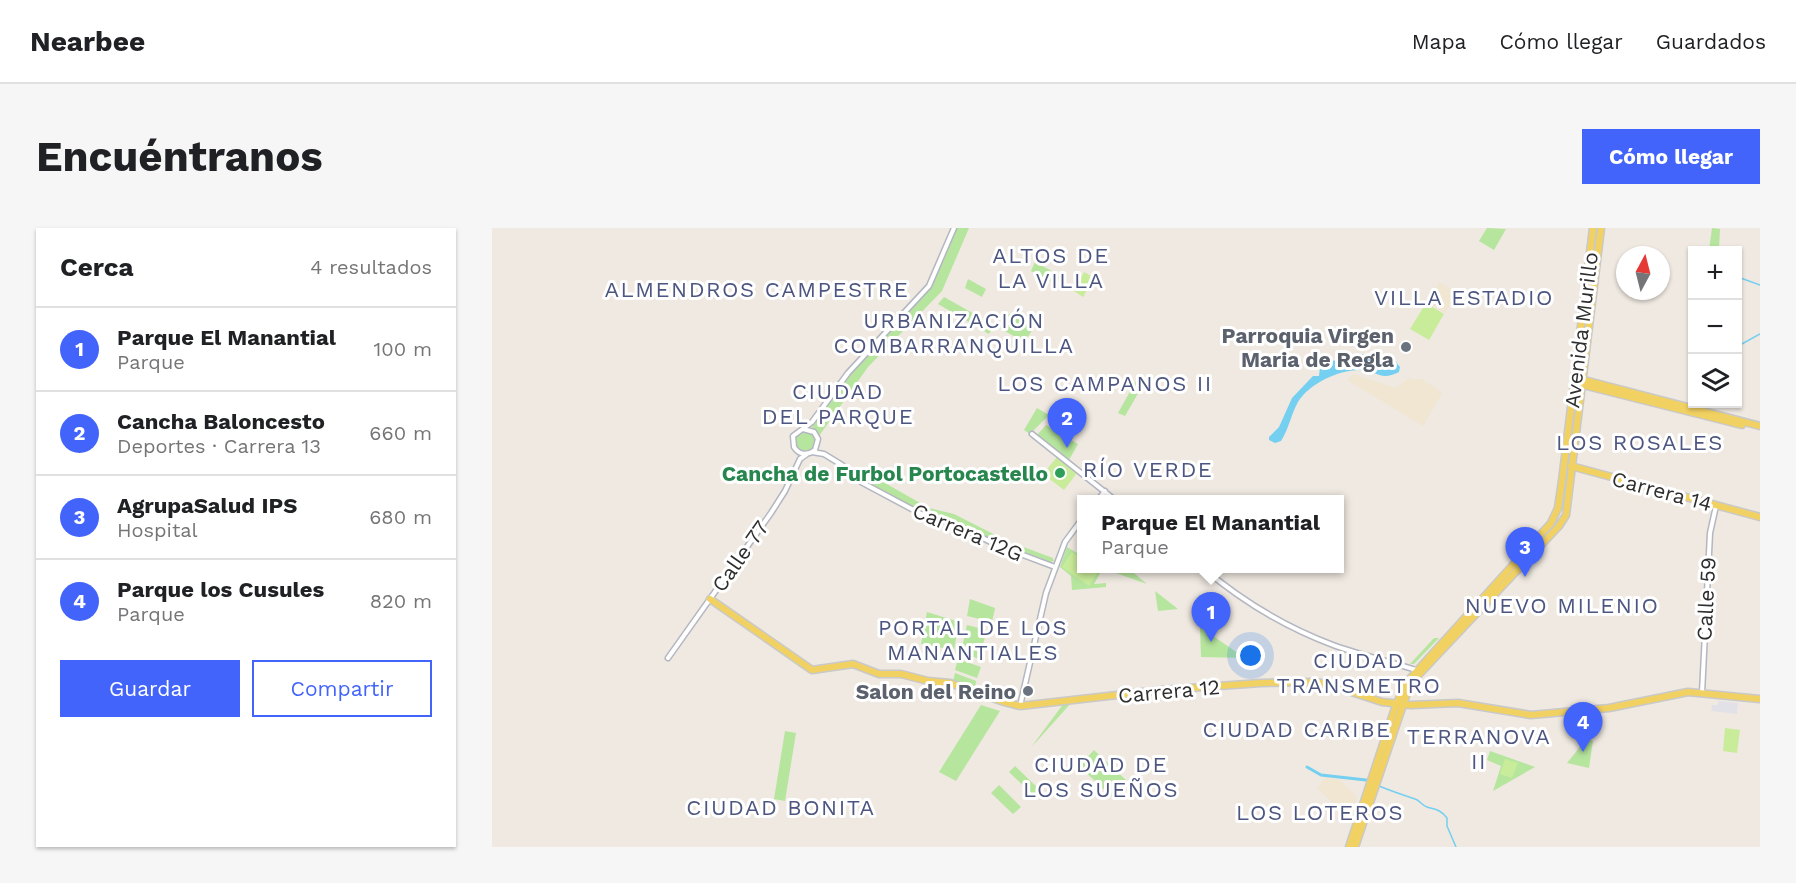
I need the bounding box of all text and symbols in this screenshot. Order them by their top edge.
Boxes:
text: Nearbee [30,25,145,58]
text: Mapa [1412,29,1466,54]
text: Cómo llegar [1499,29,1623,54]
text: Guardados [1656,29,1766,54]
button: Cómo llegar [1582,129,1760,184]
text: Encuéntranos [36,132,323,181]
district label: ALTOS DE LA VILLA [992,243,1110,293]
north arrow [1616,246,1670,300]
map controls [1688,246,1742,408]
button: + [1688,246,1742,300]
street label: Avenida Murillo [1559,251,1603,409]
text: Cerca [60,252,134,282]
text: 4 resultados [310,255,432,279]
district label: ALMENDROS CAMPESTRE [605,277,909,302]
district label: VILLA ESTADIO [1374,285,1554,310]
button: − [1688,300,1742,354]
district label: URBANIZACIÓN COMBARRANQUILLA [834,308,1074,358]
place label: Parroquia Virgen Maria de Regla [1221,323,1395,372]
text: Parque El Manantial [117,325,336,350]
text: 1 [75,337,84,361]
text: 100 m [373,337,432,361]
marker: Parroquia Virgen Maria de Regla [1399,340,1413,354]
text: Parque [117,350,185,374]
button: layers [1688,354,1742,408]
district label: LOS CAMPANOS II [997,371,1213,396]
district label: CIUDAD DEL PARQUE [762,379,914,429]
pin: 2 [1048,398,1086,448]
text: Cancha Baloncesto [117,409,325,434]
text: 2 [74,421,85,445]
text: 660 m [369,421,432,445]
district label: LOS ROSALES [1556,430,1724,455]
text: Deportes · Carrera 13 [117,434,321,458]
district label: RÍO VERDE [1083,457,1213,482]
place label: Cancha de Furbol Portocastello [722,461,1048,486]
marker: Cancha de Furbol Portocastello [1053,466,1067,480]
street label: Carrera 14 [1609,466,1715,516]
text: AgrupaSalud IPS [117,493,297,518]
popup [1077,495,1344,573]
street label: Carrera 12G [909,498,1027,566]
text: 3 [74,505,85,529]
text: 680 m [369,505,432,529]
text: Parque El Manantial [1101,510,1320,535]
street label: Calle 77 [706,515,774,596]
text: Hospital [117,518,198,542]
pin: 3 [1506,528,1544,577]
text: Parque [1101,535,1169,559]
street label: Calle 59 [1691,557,1721,641]
text: Parque los Cusules [117,577,324,602]
text: 4 [73,589,86,613]
text: 820 m [370,589,432,613]
pin: 1 [1192,592,1230,642]
district label: NUEVO MILENIO [1465,593,1659,618]
text: Parque [117,602,185,626]
district label: PORTAL DE LOS MANANTIALES [878,615,1068,665]
your location [1236,641,1265,670]
district label: CIUDAD TRANSMETRO [1277,648,1441,698]
button: Guardar [60,660,240,717]
button: Compartir [252,660,432,717]
street label: Carrera 12 [1117,674,1221,708]
place label: Salon del Reino [856,679,1016,704]
marker: Salon del Reino [1021,684,1035,698]
pin: 4 [1564,702,1602,752]
district label: CIUDAD CARIBE [1202,717,1392,742]
district label: TERRANOVA II [1407,724,1551,774]
district label: CIUDAD DE LOS SUEÑOS [1023,752,1179,802]
district label: CIUDAD BONITA [686,795,876,820]
district label: LOS LOTEROS [1236,800,1404,825]

